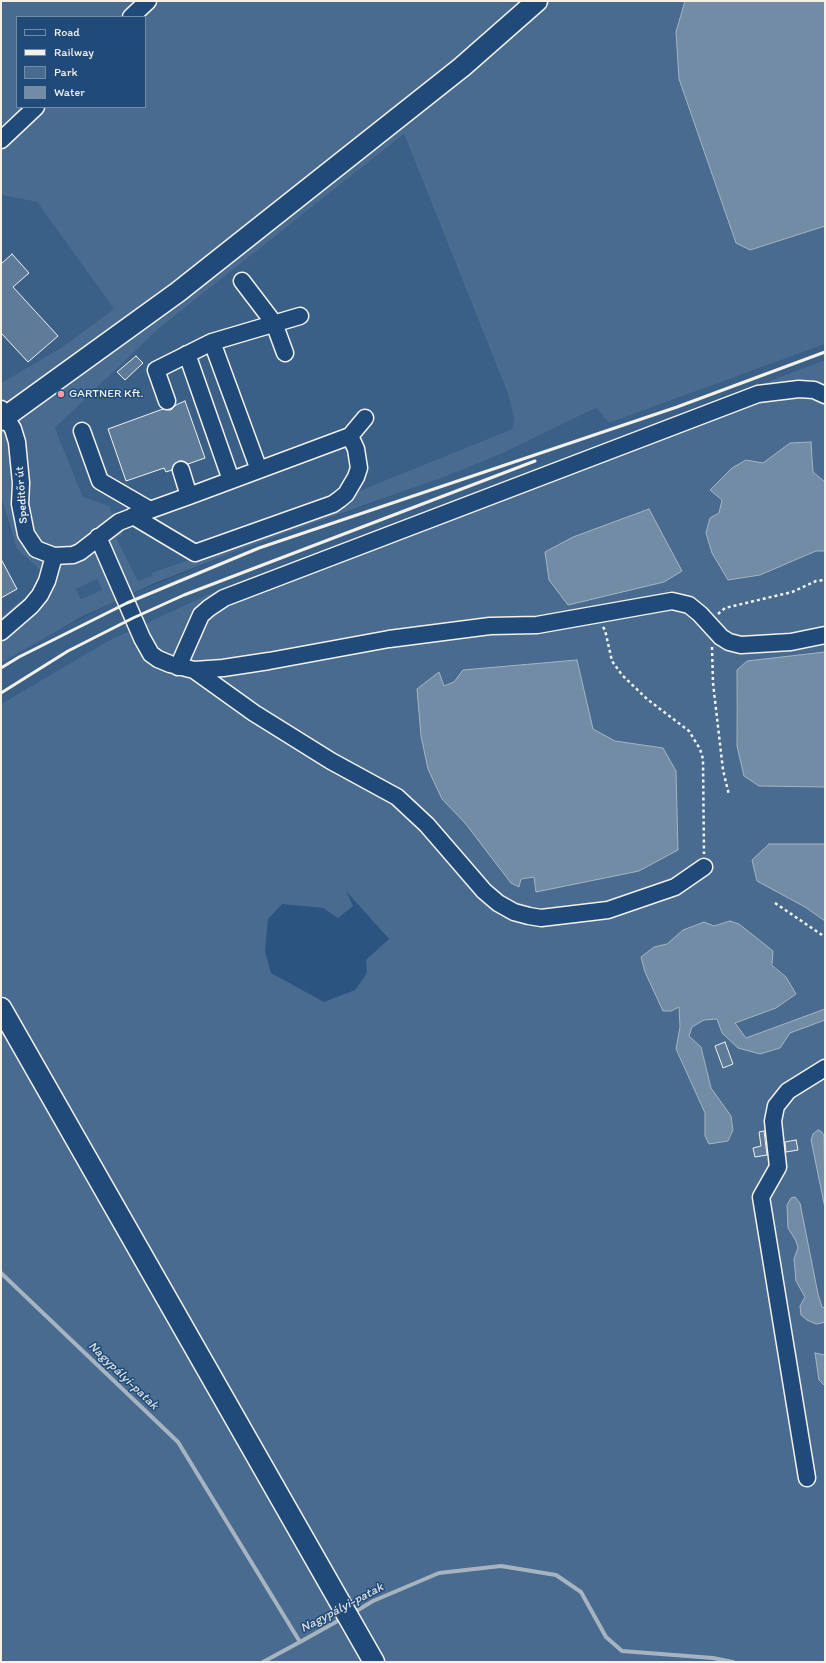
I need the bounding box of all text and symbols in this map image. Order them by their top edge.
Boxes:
legend [16,16,146,108]
text: Road [54,25,80,39]
text: Railway [54,45,94,59]
text: Park [54,65,78,79]
text: Water [54,85,85,99]
place label: GARTNER Kft. [69,387,143,401]
marker: GARTNER Kft. [56,389,66,399]
street label: Speditőr út [13,466,31,524]
water label: Nagypályi-patak [85,1338,161,1414]
water label: Nagypályi-patak [298,1580,386,1636]

